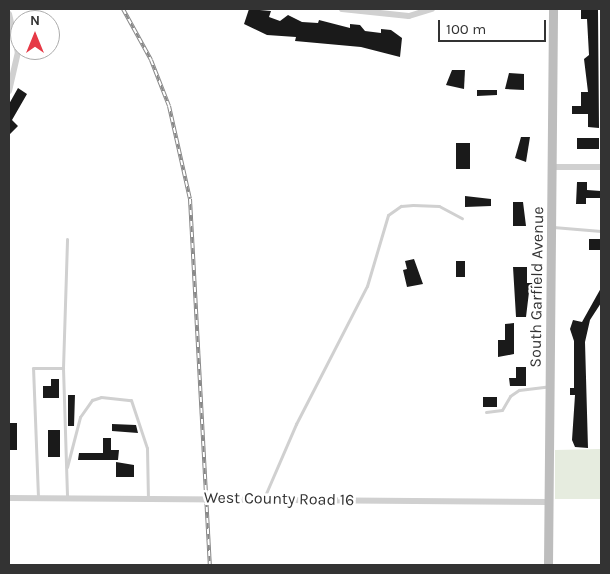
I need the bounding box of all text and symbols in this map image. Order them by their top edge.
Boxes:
north arrow [10,10,60,60]
scale bar [440,10,548,42]
text: N [30,12,40,29]
text: 100 m [446,20,486,38]
street label: South Garfield Avenue [526,206,548,368]
street label: West County Road 16 [204,488,354,510]

